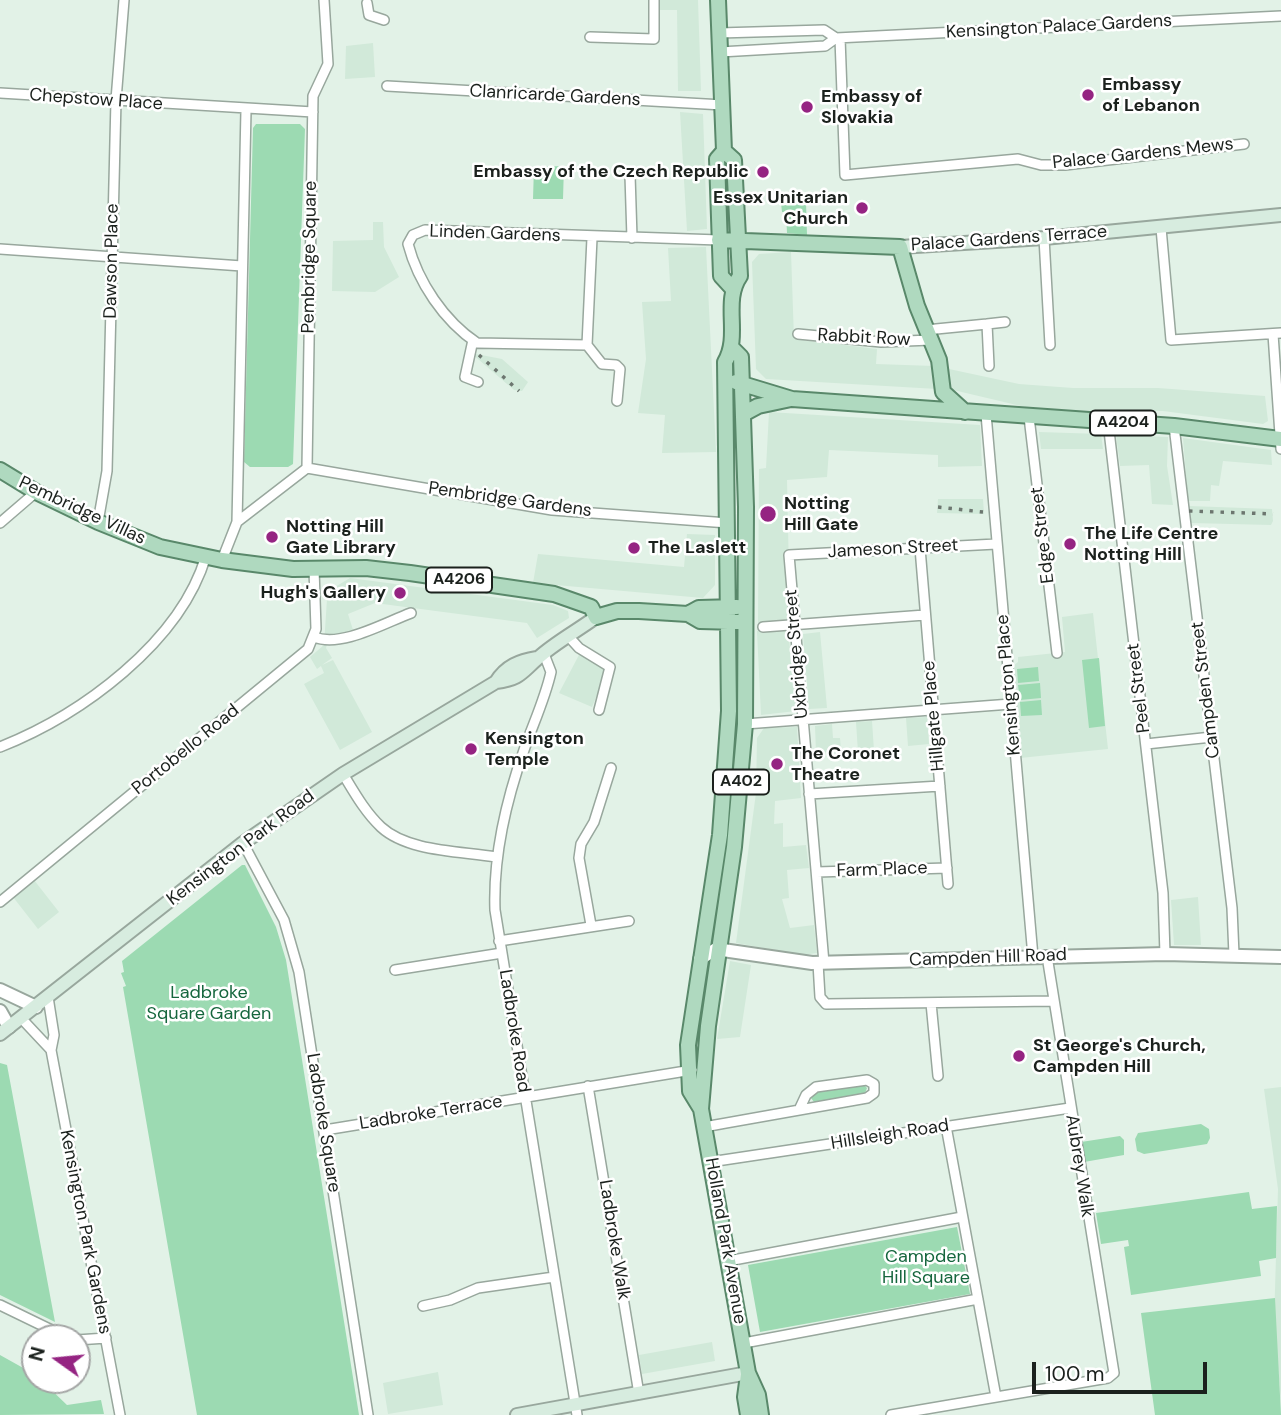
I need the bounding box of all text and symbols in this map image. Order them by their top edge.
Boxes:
street label: Kensington Palace Gardens [945,10,1173,44]
place label: Embassy of Lebanon [1102,74,1200,116]
street label: Clanricarde Gardens [469,81,641,111]
street label: Chepstow Place [29,85,163,115]
place label: Embassy of Slovakia [821,86,922,128]
marker: Embassy of Lebanon [1080,87,1096,103]
marker: Embassy of Slovakia [799,99,815,115]
street label: Palace Gardens Mews [1051,134,1235,174]
place label: Embassy of the Czech Republic [473,161,749,183]
marker: Embassy of the Czech Republic [755,164,771,180]
street label: Pembridge Square [298,180,322,334]
place label: Essex Unitarian Church [713,187,848,230]
marker: Essex Unitarian Church [854,200,870,216]
street label: Dawson Place [100,203,124,319]
street label: Linden Gardens [429,221,561,247]
street label: Palace Gardens Terrace [910,221,1108,257]
street label: Rabbit Row [817,325,911,351]
road number: A4204 [1090,410,1156,436]
street label: Pembridge Villas [15,472,149,550]
street label: Pembridge Gardens [427,478,593,522]
street label: Edge Street [1026,485,1060,585]
place label: Notting Hill Gate [784,493,858,536]
marker: Notting Hill Gate [758,504,778,524]
place label: Notting Hill Gate Library [286,516,396,558]
place label: The Life Centre Notting Hill [1084,523,1218,566]
marker: Notting Hill Gate Library [264,529,280,545]
street label: Jameson Street [827,535,959,563]
marker: The Life Centre Notting Hill [1062,536,1078,552]
place label: The Laslett [648,537,746,559]
marker: The Laslett [626,540,642,556]
road number: A4206 [426,568,492,593]
place label: Hugh's Gallery [261,582,386,604]
marker: Hugh's Gallery [392,585,408,601]
street label: Uxbridge Street [781,588,813,720]
street label: Kensington Place [992,614,1026,756]
street label: Campden Street [1187,620,1225,760]
street label: Peel Street [1123,642,1155,734]
street label: Hillgate Place [918,660,950,772]
street label: Portobello Road [128,700,244,800]
place label: Kensington Temple [485,728,584,770]
marker: Kensington Temple [463,741,479,757]
place label: The Coronet Theatre [791,743,900,786]
marker: The Coronet Theatre [769,756,785,772]
road number: A402 [713,769,769,794]
street label: Kensington Park Road [163,785,319,911]
street label: Farm Place [836,858,928,882]
street label: Campden Hill Road [909,944,1067,972]
street label: Ladbroke Road [494,968,534,1094]
park label: Ladbroke Square Garden [147,982,271,1024]
place label: St George's Church, Campden Hill [1033,1035,1206,1078]
marker: St George's Church, Campden Hill [1011,1048,1027,1064]
street label: Ladbroke Square [301,1052,345,1194]
street label: Ladbroke Terrace [358,1091,504,1135]
street label: Aubrey Walk [1060,1113,1098,1219]
street label: Hillsleigh Road [829,1115,951,1155]
street label: Kensington Park Gardens [55,1128,115,1336]
street label: Holland Park Avenue [700,1156,750,1326]
street label: Ladbroke Walk [594,1178,634,1302]
park label: Campden Hill Square [882,1246,970,1288]
north arrow [21,1324,91,1394]
text: N [23,1344,51,1364]
scale bar [1036,1348,1211,1392]
text: 100 m [1045,1360,1105,1388]

